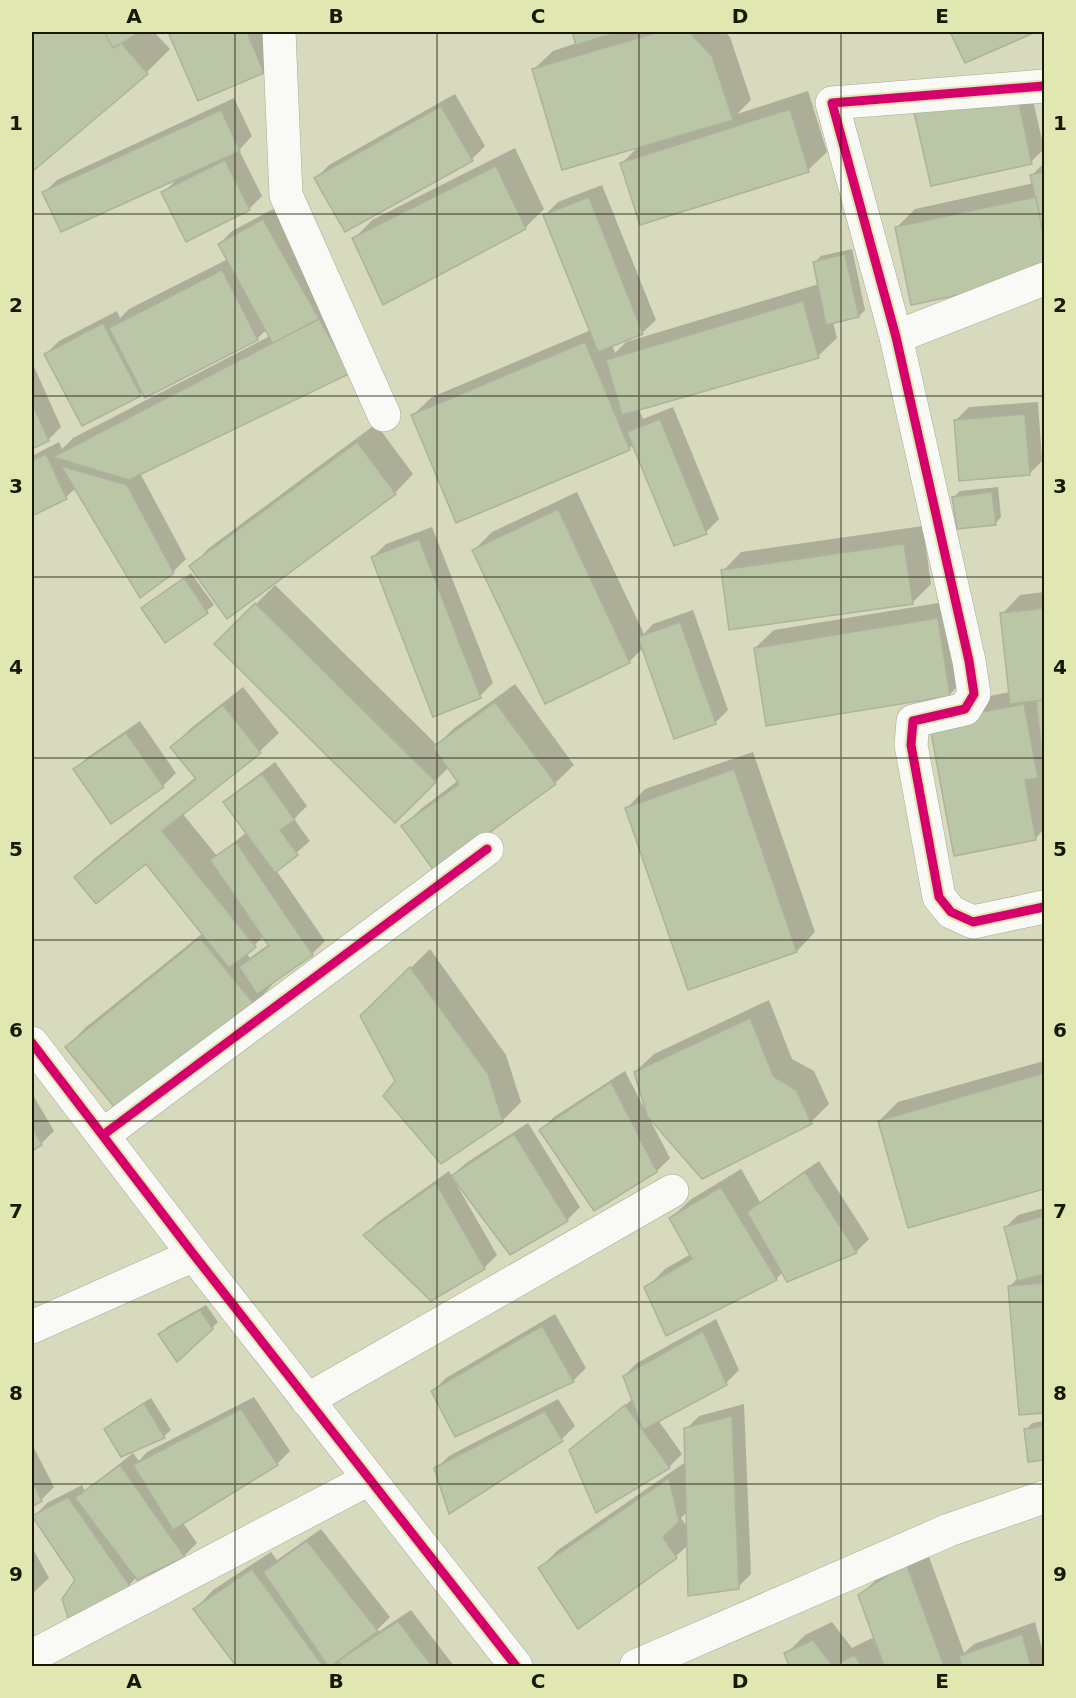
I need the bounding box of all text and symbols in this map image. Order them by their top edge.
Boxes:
text: A [126,4,142,28]
text: B [328,4,344,28]
text: C [531,4,545,28]
text: D [732,4,748,28]
text: E [935,4,949,28]
text: 1 [9,111,23,135]
text: 1 [1053,111,1067,135]
text: 2 [9,293,23,317]
text: 2 [1053,293,1067,317]
text: 3 [9,474,23,498]
text: 3 [1053,474,1067,498]
text: 4 [9,655,23,679]
text: 4 [1053,655,1067,679]
text: 5 [9,837,23,861]
text: 5 [1053,837,1067,861]
text: 6 [9,1018,23,1042]
text: 6 [1053,1018,1067,1042]
text: 7 [9,1199,23,1223]
text: 7 [1053,1199,1067,1223]
text: 8 [9,1381,23,1405]
text: 8 [1053,1381,1067,1405]
text: 9 [9,1562,23,1586]
text: 9 [1053,1562,1067,1586]
text: A [126,1669,142,1693]
text: B [328,1669,344,1693]
text: C [531,1669,545,1693]
text: D [732,1669,748,1693]
text: E [935,1669,949,1693]

